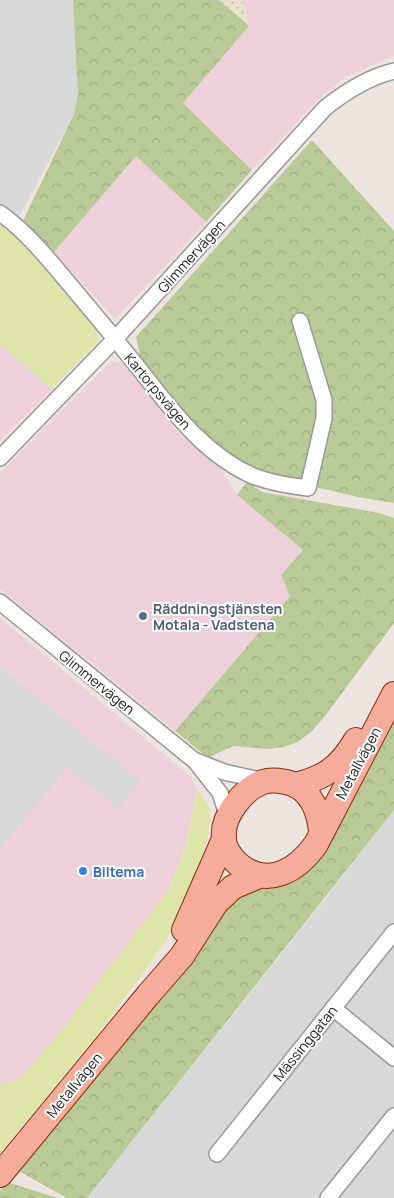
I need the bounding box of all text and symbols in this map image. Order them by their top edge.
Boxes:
street label: Glimmervägen [153,215,229,297]
street label: Kartorpsvägen [120,349,196,433]
place label: Räddningstjänsten Motala - Vadstena [153,599,282,634]
marker: Räddningstjänsten Motala - Vadstena [137,610,149,622]
street label: Glimmervägen [55,646,139,718]
street label: Metallvägen [331,724,385,802]
place label: Biltema [93,862,144,881]
marker: Biltema [77,865,89,877]
street label: Mässinggatan [269,1001,341,1085]
street label: Metallvägen [42,1048,106,1122]

